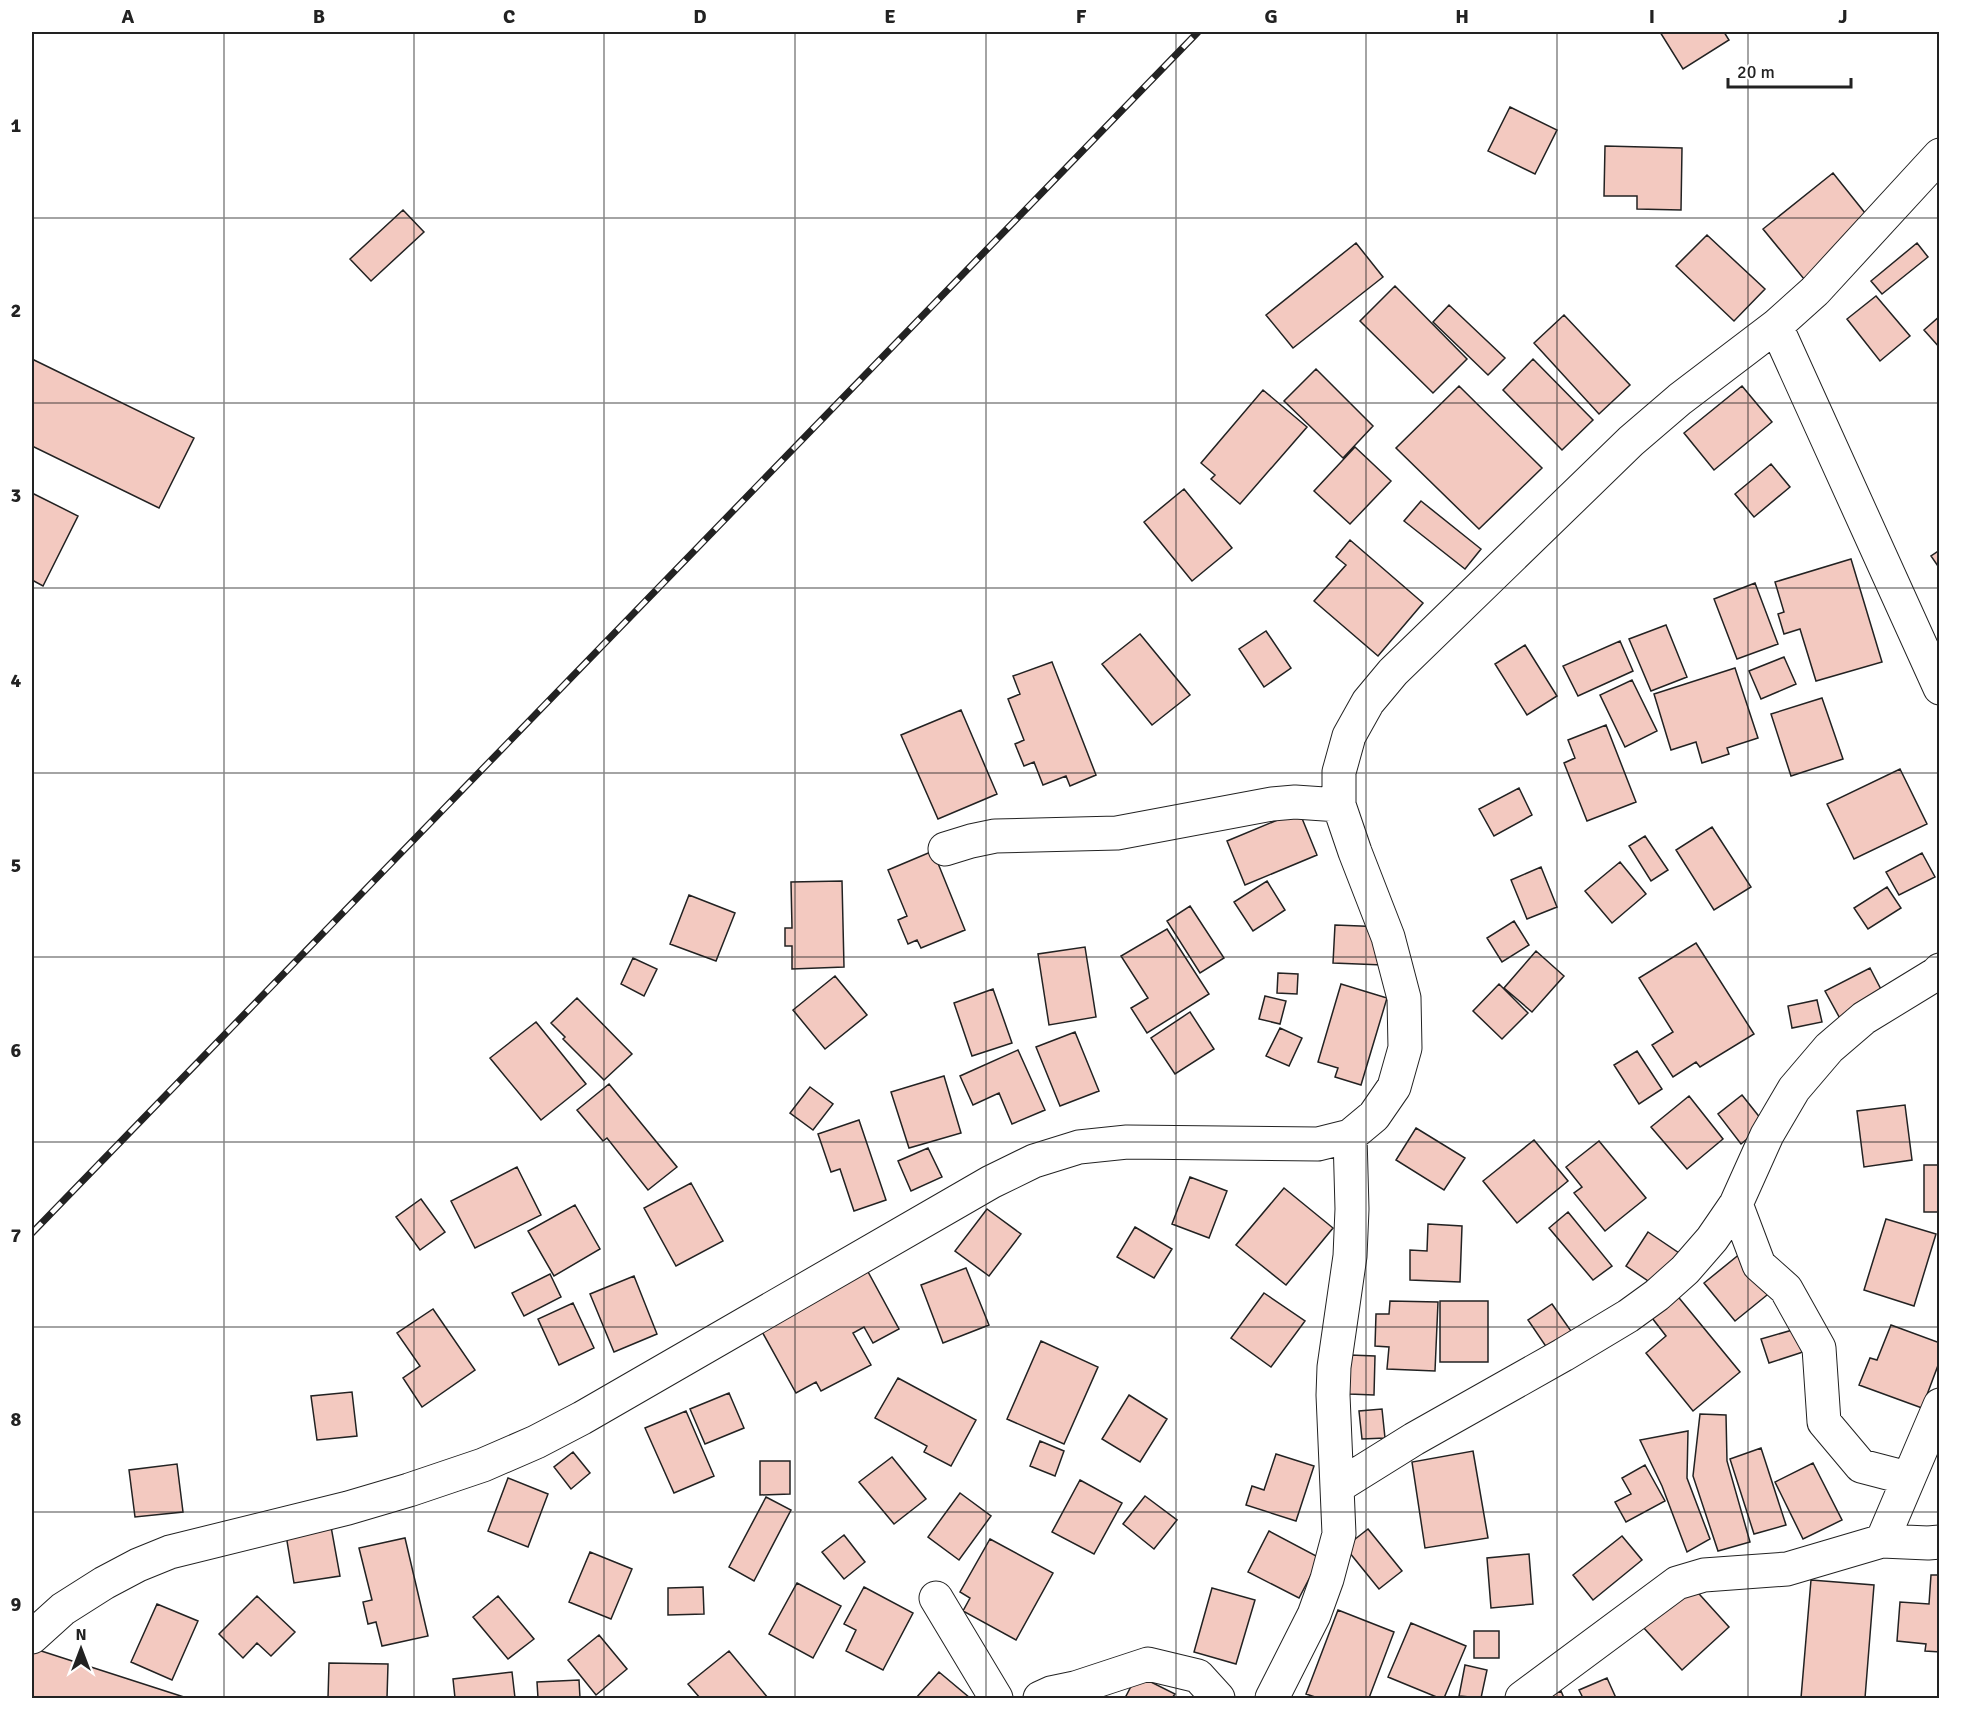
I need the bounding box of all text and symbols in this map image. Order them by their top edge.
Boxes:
text: A [122,4,135,29]
text: B [313,4,325,29]
text: C [503,4,515,29]
text: D [693,4,707,29]
text: E [884,4,896,29]
text: F [1076,4,1087,29]
text: G [1264,4,1278,29]
text: H [1455,4,1469,29]
text: I [1649,4,1655,29]
text: J [1838,4,1848,29]
scale bar [1728,51,1851,89]
text: 20 m [1737,61,1775,83]
text: 1 [11,113,22,138]
text: 2 [11,298,21,323]
text: 3 [11,483,21,508]
text: 4 [11,668,22,693]
text: 5 [11,853,21,878]
text: 6 [11,1038,22,1063]
text: 7 [11,1223,22,1248]
text: 8 [11,1407,22,1432]
text: 9 [11,1592,22,1617]
north arrow [51,1619,111,1679]
text: N [75,1625,87,1645]

